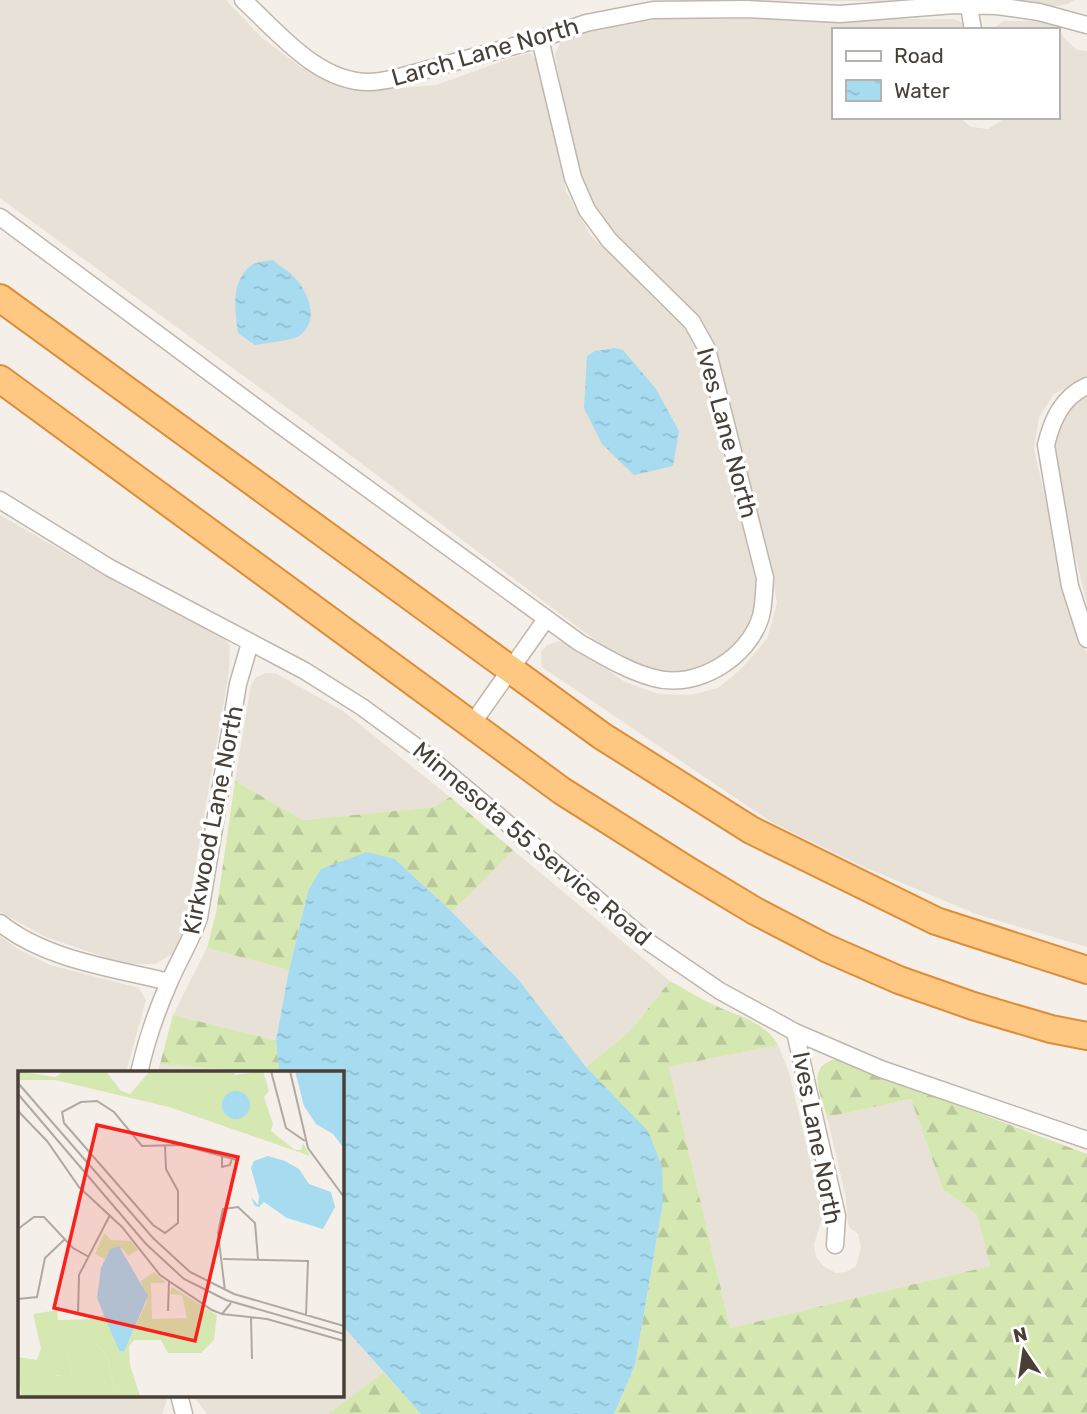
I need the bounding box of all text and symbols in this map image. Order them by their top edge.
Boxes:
street label: Larch Lane North [388,12,582,92]
legend [832,28,1059,119]
text: Road [894,43,944,68]
text: Water [894,78,950,103]
street label: Ives Lane North [691,345,763,521]
street label: Kirkwood Lane North [177,703,249,937]
street label: Minnesota 55 Service Road [407,736,657,952]
street label: Ives Lane North [787,1049,847,1227]
inset map [18,1071,343,1396]
north arrow [989,1316,1059,1386]
text: N [1011,1322,1030,1348]

